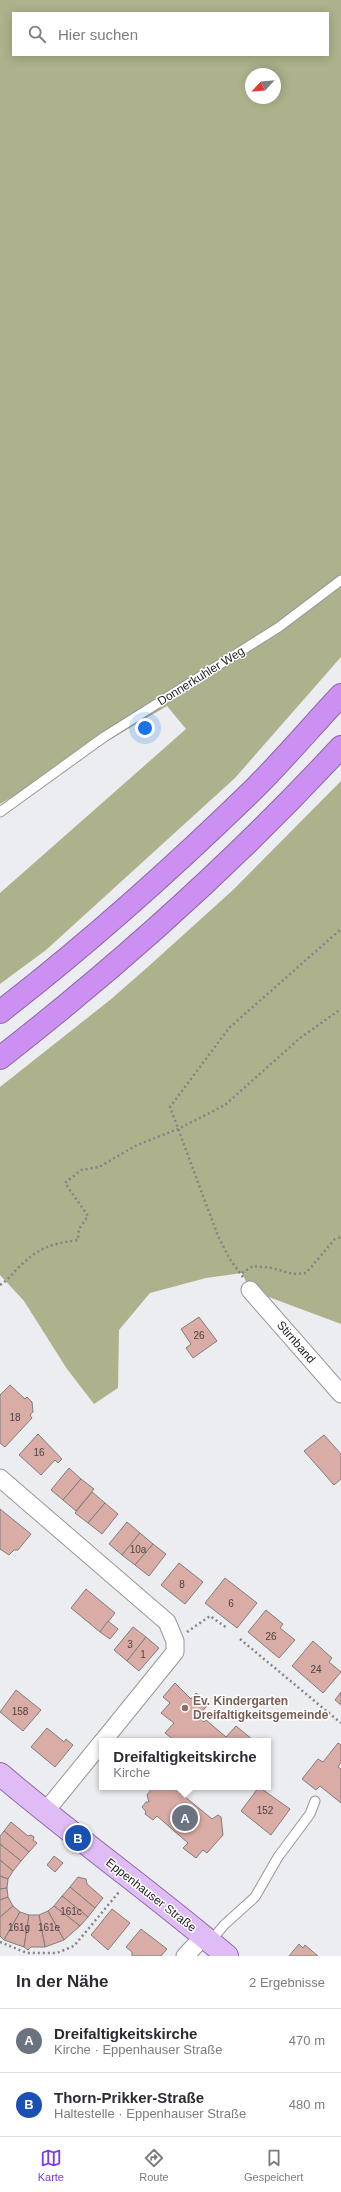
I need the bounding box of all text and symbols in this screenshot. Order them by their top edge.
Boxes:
search box [12,12,329,56]
icon: search [26,23,48,45]
text: Hier suchen [58,26,138,43]
north arrow [245,68,281,104]
street label: Donnerkuhler Weg [155,644,247,708]
your location [135,718,155,738]
street label: Stirnband [274,1318,318,1366]
house number: 26 [193,1330,205,1341]
house number: 18 [9,1412,21,1423]
house number: 16 [33,1447,45,1458]
house number: 10a [130,1544,147,1555]
house number: 8 [179,1579,185,1590]
house number: 6 [228,1598,234,1609]
house number: 26 [265,1631,277,1642]
house number: 3 [127,1639,133,1650]
house number: 1 [140,1649,146,1660]
house number: 24 [310,1664,322,1675]
place label: Ev. Kindergarten Dreifaltigkeitsgemeinde [193,1694,329,1722]
marker: Ev. Kindergarten Dreifaltigkeitsgemeinde [180,1703,190,1713]
house number: 158 [12,1706,29,1717]
popup [99,1738,271,1790]
text: Dreifaltigkeitskirche [113,1748,257,1765]
text: Kirche [113,1765,150,1780]
pin: A [172,1803,198,1833]
house number: 152 [257,1805,274,1816]
pin: B [65,1823,91,1853]
street label: Eppenhauser Straße [103,1855,199,1935]
house number: 161c [60,1906,82,1917]
house number: 161g [8,1922,30,1933]
house number: 161e [38,1922,61,1933]
text: In der Nähe [16,1972,109,1991]
text: 2 Ergebnisse [249,1975,325,1990]
text: Dreifaltigkeitskirche [54,2025,197,2042]
text: A [24,2033,34,2048]
text: 470 m [289,2033,325,2048]
text: Kirche · Eppenhauser Straße [54,2042,222,2057]
text: Thorn-Prikker-Straße [54,2089,204,2106]
text: B [24,2097,34,2112]
text: 480 m [289,2097,325,2112]
text: Haltestelle · Eppenhauser Straße [54,2106,246,2121]
tab: Karte [38,2147,64,2183]
tab: Route [139,2147,169,2183]
tab: Gespeichert [244,2147,303,2183]

